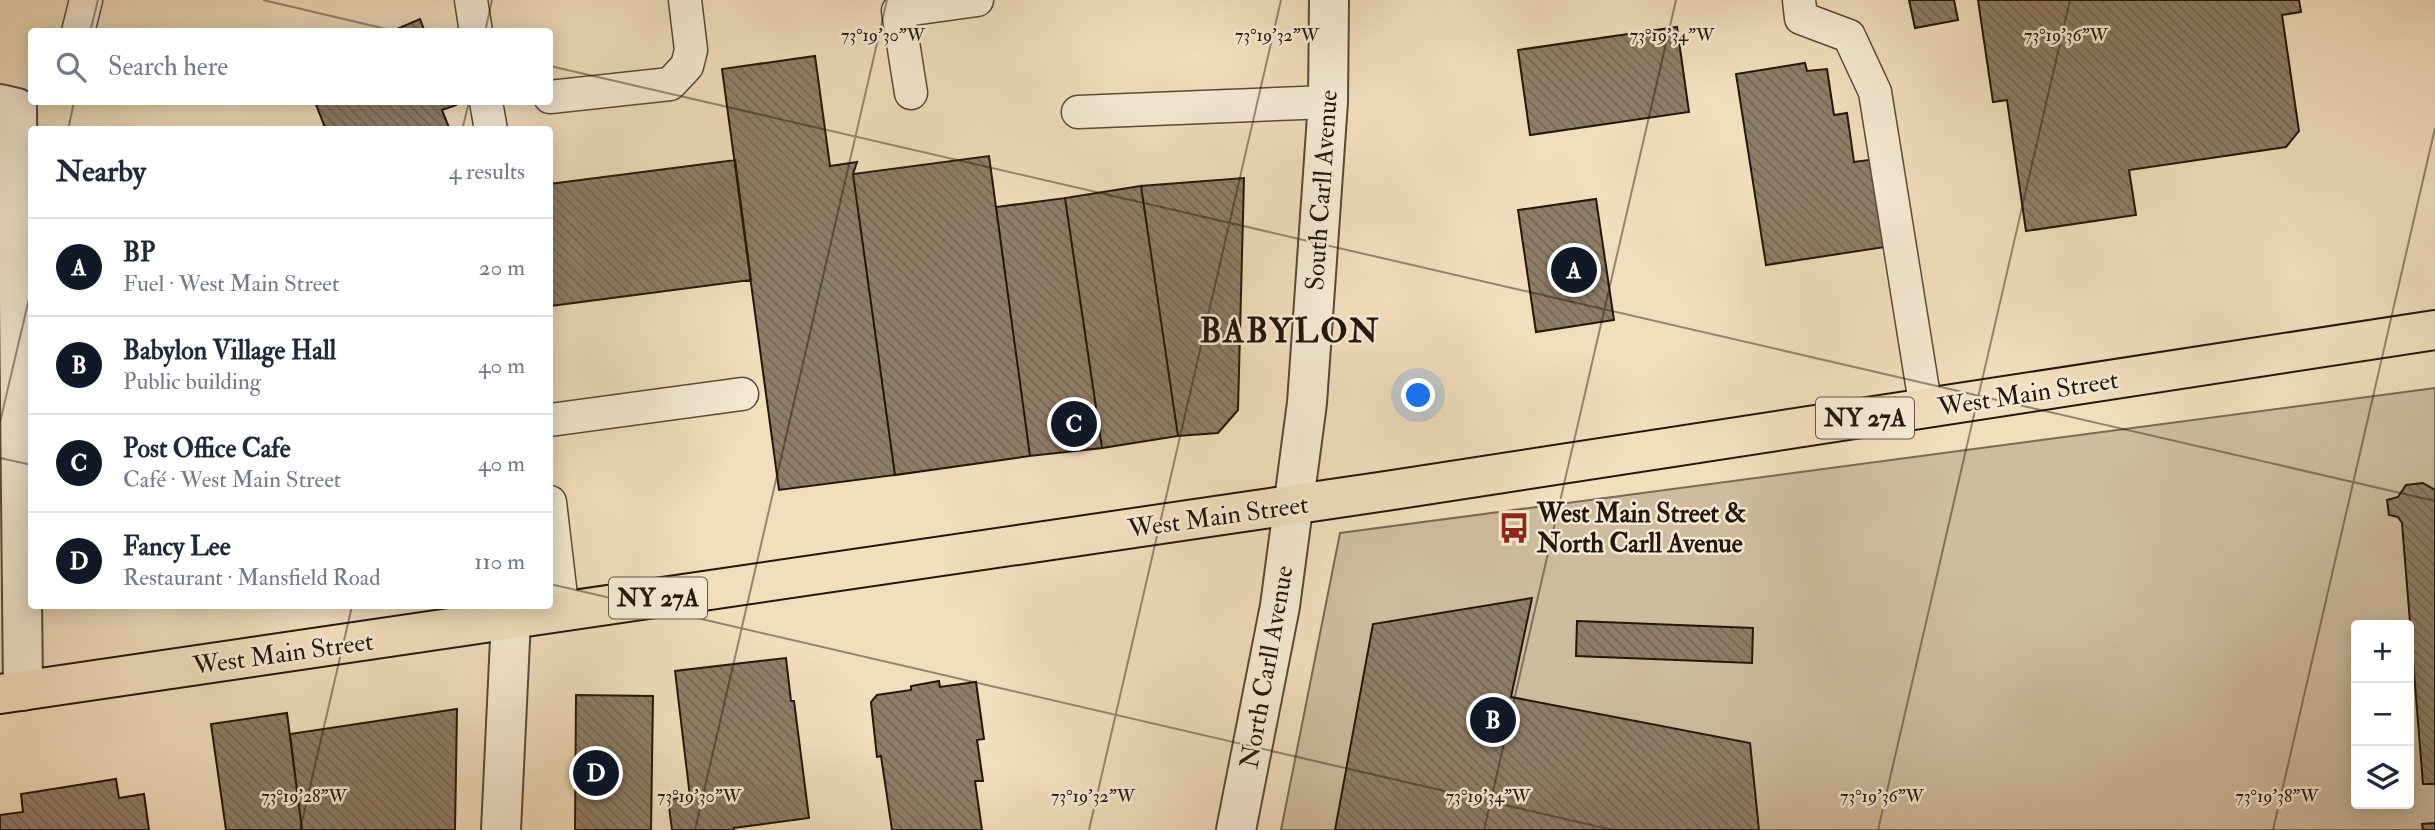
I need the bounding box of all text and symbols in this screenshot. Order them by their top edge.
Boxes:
text: 73°19'30"W [841,24,926,47]
text: 73°19'32"W [1235,24,1320,47]
text: 73°19'34"W [1630,24,1715,47]
text: 73°19'36"W [2024,24,2109,47]
search box [28,28,553,105]
icon: search [52,48,90,86]
text: Search here [108,51,228,83]
street label: South Carll Avenue [1299,88,1345,292]
text: Nearby [56,153,146,190]
text: 4 results [449,157,525,186]
text: BP [123,237,155,269]
pin: A [1551,244,1597,296]
text: A [72,253,86,282]
text: 20 m [479,253,525,282]
text: Fuel · West Main Street [123,269,339,298]
district label: BABYLON [1200,311,1380,352]
text: Babylon Village Hall [123,335,336,367]
text: B [71,351,87,380]
text: 40 m [478,351,525,380]
street label: West Main Street [1935,364,2121,424]
text: Public building [123,367,261,396]
your location [1401,378,1435,412]
pin: C [1051,398,1097,450]
road number: NY 27A [1816,398,1914,438]
text: Post Office Cafe [123,433,291,465]
text: C [71,449,87,478]
text: 40 m [478,449,525,478]
text: Café · West Main Street [123,465,341,494]
street label: West Main Street [1125,488,1310,546]
place label: West Main Street & North Carll Avenue [1536,498,1746,560]
bus stop icon: West Main Street & North Carll Avenue [1497,511,1531,545]
text: Fancy Lee [123,531,231,563]
text: D [70,547,88,576]
text: 110 m [474,547,525,576]
text: Restaurant · Mansfield Road [123,563,381,592]
street label: North Carll Avenue [1233,563,1301,771]
road number: NY 27A [609,578,707,618]
map controls [2351,620,2414,809]
button: + [2351,620,2414,683]
street label: West Main Street [190,625,375,683]
button: − [2351,683,2414,746]
pin: B [1470,694,1516,746]
button: layers [2351,746,2414,809]
pin: D [573,747,619,799]
text: 73°19'28"W [261,785,347,808]
text: 73°19'30"W [657,785,742,808]
text: 73°19'32"W [1051,785,1136,808]
text: 73°19'34"W [1446,785,1531,808]
text: 73°19'36"W [1840,785,1925,808]
text: 73°19'38"W [2235,785,2319,808]

